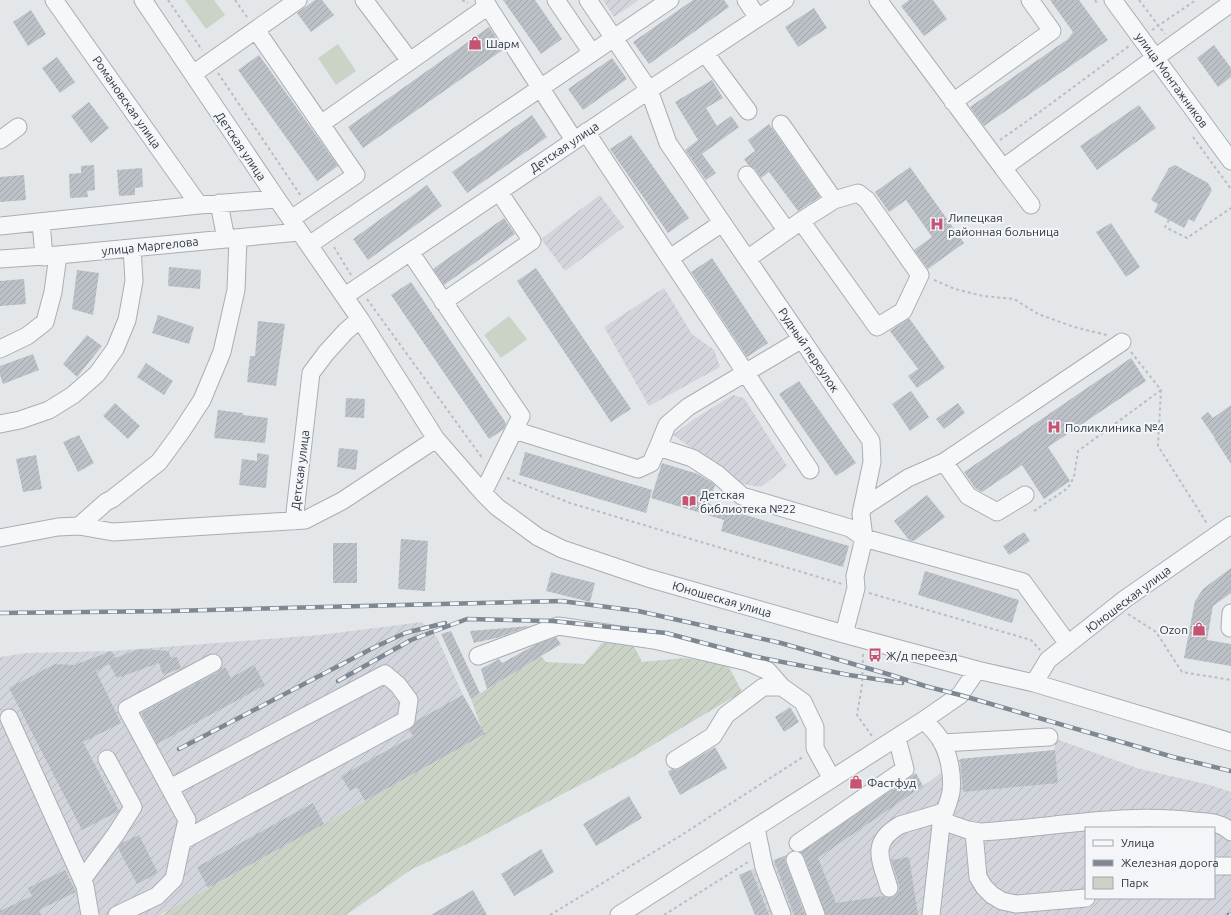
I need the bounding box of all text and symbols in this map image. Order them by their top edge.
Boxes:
street label: улица Монтажников [1133,30,1211,130]
shop icon: Шарм [467,35,483,51]
place label: Шарм [486,37,520,50]
street label: Романовская улица [90,53,164,151]
street label: Детская улица [213,109,269,183]
street label: Детская улица [527,119,601,175]
place label: Липецкая районная больница [948,211,1059,238]
hospital icon: Липецкая районная больница [929,216,945,232]
street label: улица Маргелова [101,234,199,258]
street label: Рудный переулок [776,305,842,395]
hospital icon: Поликлиника №4 [1046,419,1062,435]
place label: Поликлиника №4 [1065,421,1164,434]
street label: Детская улица [289,429,311,511]
place label: Детская библиотека №22 [700,488,796,515]
library icon: Детская библиотека №22 [681,493,697,509]
street label: Юношеская улица [1083,563,1173,635]
street label: Юношеская улица [671,579,773,619]
shop icon: Ozon [1191,621,1207,637]
place label: Ozon [1159,623,1188,636]
bus stop icon: Ж/д переезд [867,647,883,663]
place label: Ж/д переезд [886,649,957,662]
shop icon: Фастфуд [848,774,864,790]
place label: Фастфуд [867,776,916,789]
legend [1085,827,1215,899]
text: Улица [1121,836,1154,849]
text: Железная дорога [1121,856,1219,869]
text: Парк [1121,876,1149,889]

